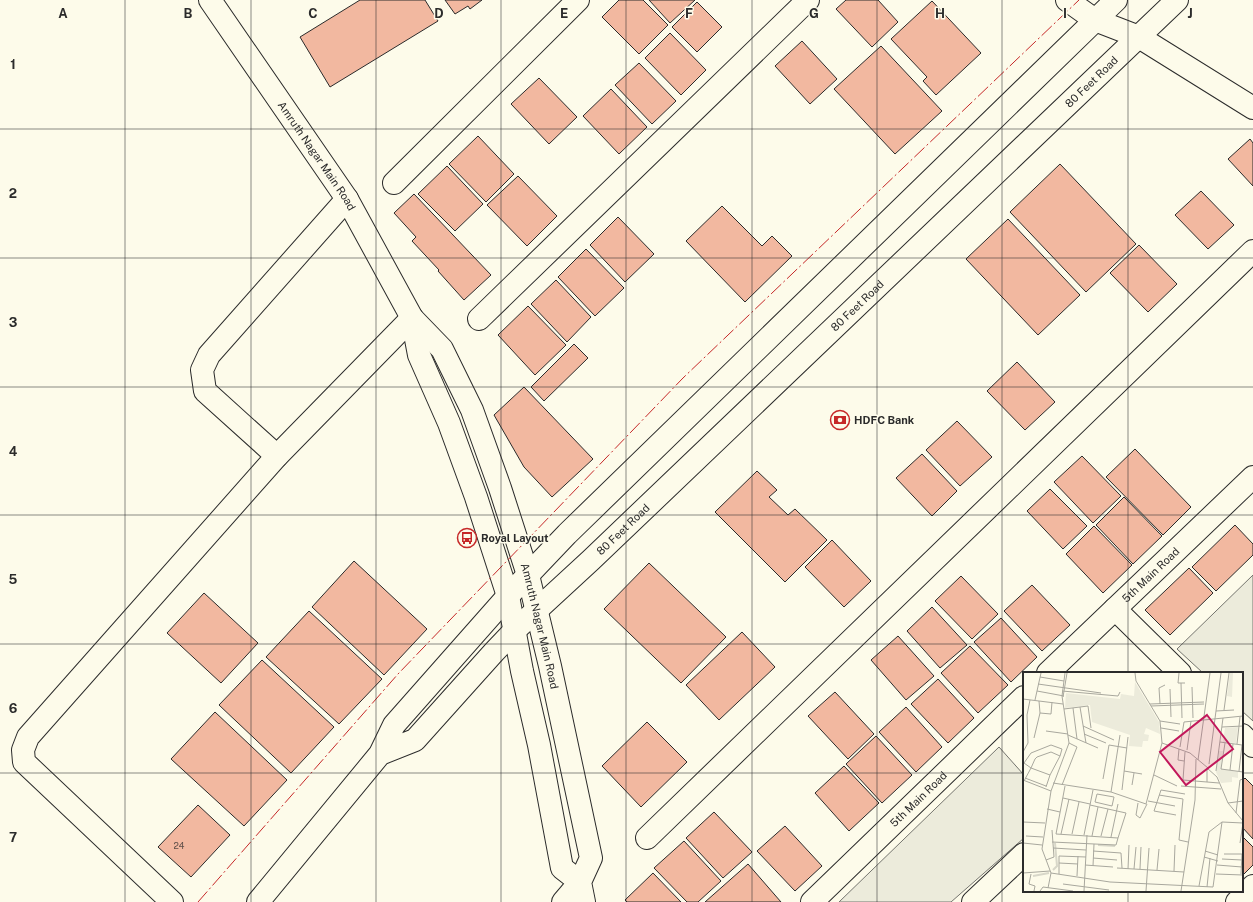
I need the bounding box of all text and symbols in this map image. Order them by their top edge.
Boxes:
text: A [58,6,68,21]
text: B [184,6,193,21]
text: C [308,6,318,21]
text: D [434,6,444,21]
text: E [560,6,568,21]
text: F [685,6,693,21]
text: G [809,6,819,21]
text: H [935,6,945,21]
text: I [1063,6,1067,21]
text: J [1187,6,1193,21]
street label: 80 Feet Road [1063,54,1120,110]
text: 1 [10,57,16,72]
street label: Amruth Nagar Main Road [276,99,358,212]
text: 2 [9,186,17,201]
street label: 80 Feet Road [828,278,886,333]
text: 3 [9,315,18,330]
bank icon: HDFC Bank [829,409,851,431]
place label: HDFC Bank [854,414,915,426]
text: 4 [9,444,18,459]
street label: 80 Feet Road [594,502,652,557]
bus stop icon: Royal Layout [456,527,478,549]
place label: Royal Layout [481,532,549,544]
street label: 5th Main Road [1120,545,1182,605]
street label: Amruth Nagar Main Road [519,562,561,690]
text: 5 [9,572,18,587]
inset map [1023,672,1243,892]
text: 6 [9,701,18,716]
street label: 5th Main Road [888,769,949,829]
text: 7 [9,830,17,845]
house number: 24 [173,840,185,851]

